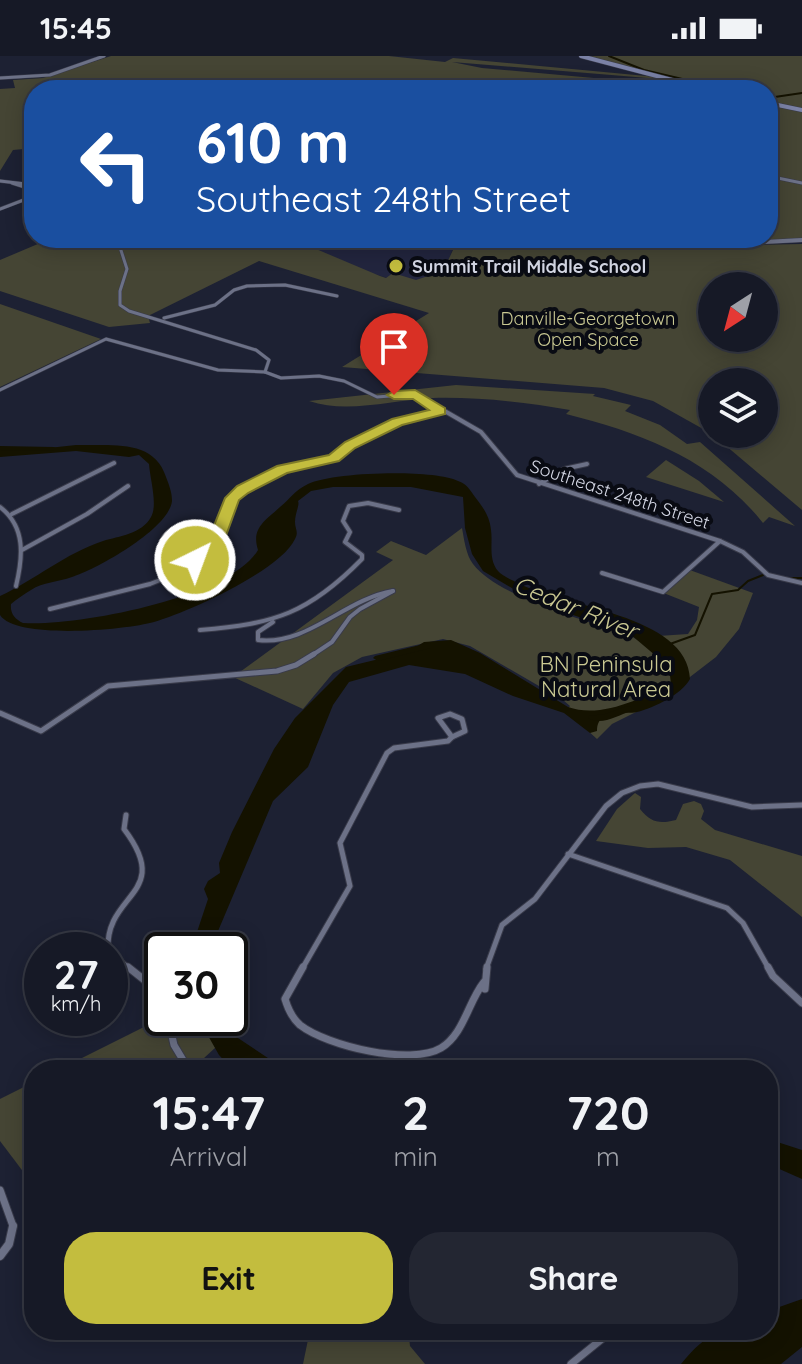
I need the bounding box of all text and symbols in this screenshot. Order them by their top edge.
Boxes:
text: 15:45 [40,9,112,47]
text: 610 m [196,107,349,177]
icon: left [64,112,168,216]
text: Southeast 248th Street [196,176,571,221]
place label: Summit Trail Middle School [412,255,646,278]
marker: Summit Trail Middle School [387,257,405,275]
north arrow [698,272,778,352]
map controls [698,272,778,448]
park label: Danville-Georgetown Open Space [501,307,675,351]
pin [360,313,428,395]
icon: arrive [372,325,416,369]
button: layers [698,368,778,448]
street label: Southeast 248th Street [527,454,713,534]
position arrow [153,518,237,602]
water label: Cedar River [510,569,645,646]
park label: BN Peninsula Natural Area [539,650,673,703]
speed limit sign: 30 [144,932,248,1036]
text: 27 [54,949,98,999]
text: km/h [51,991,101,1016]
text: 15:47 [152,1082,265,1142]
text: 2 [402,1082,429,1142]
text: 720 [566,1082,649,1142]
text: Arrival [170,1140,248,1173]
text: min [394,1140,438,1173]
text: m [596,1140,620,1173]
button: Exit [64,1232,393,1324]
button: Share [409,1232,738,1324]

